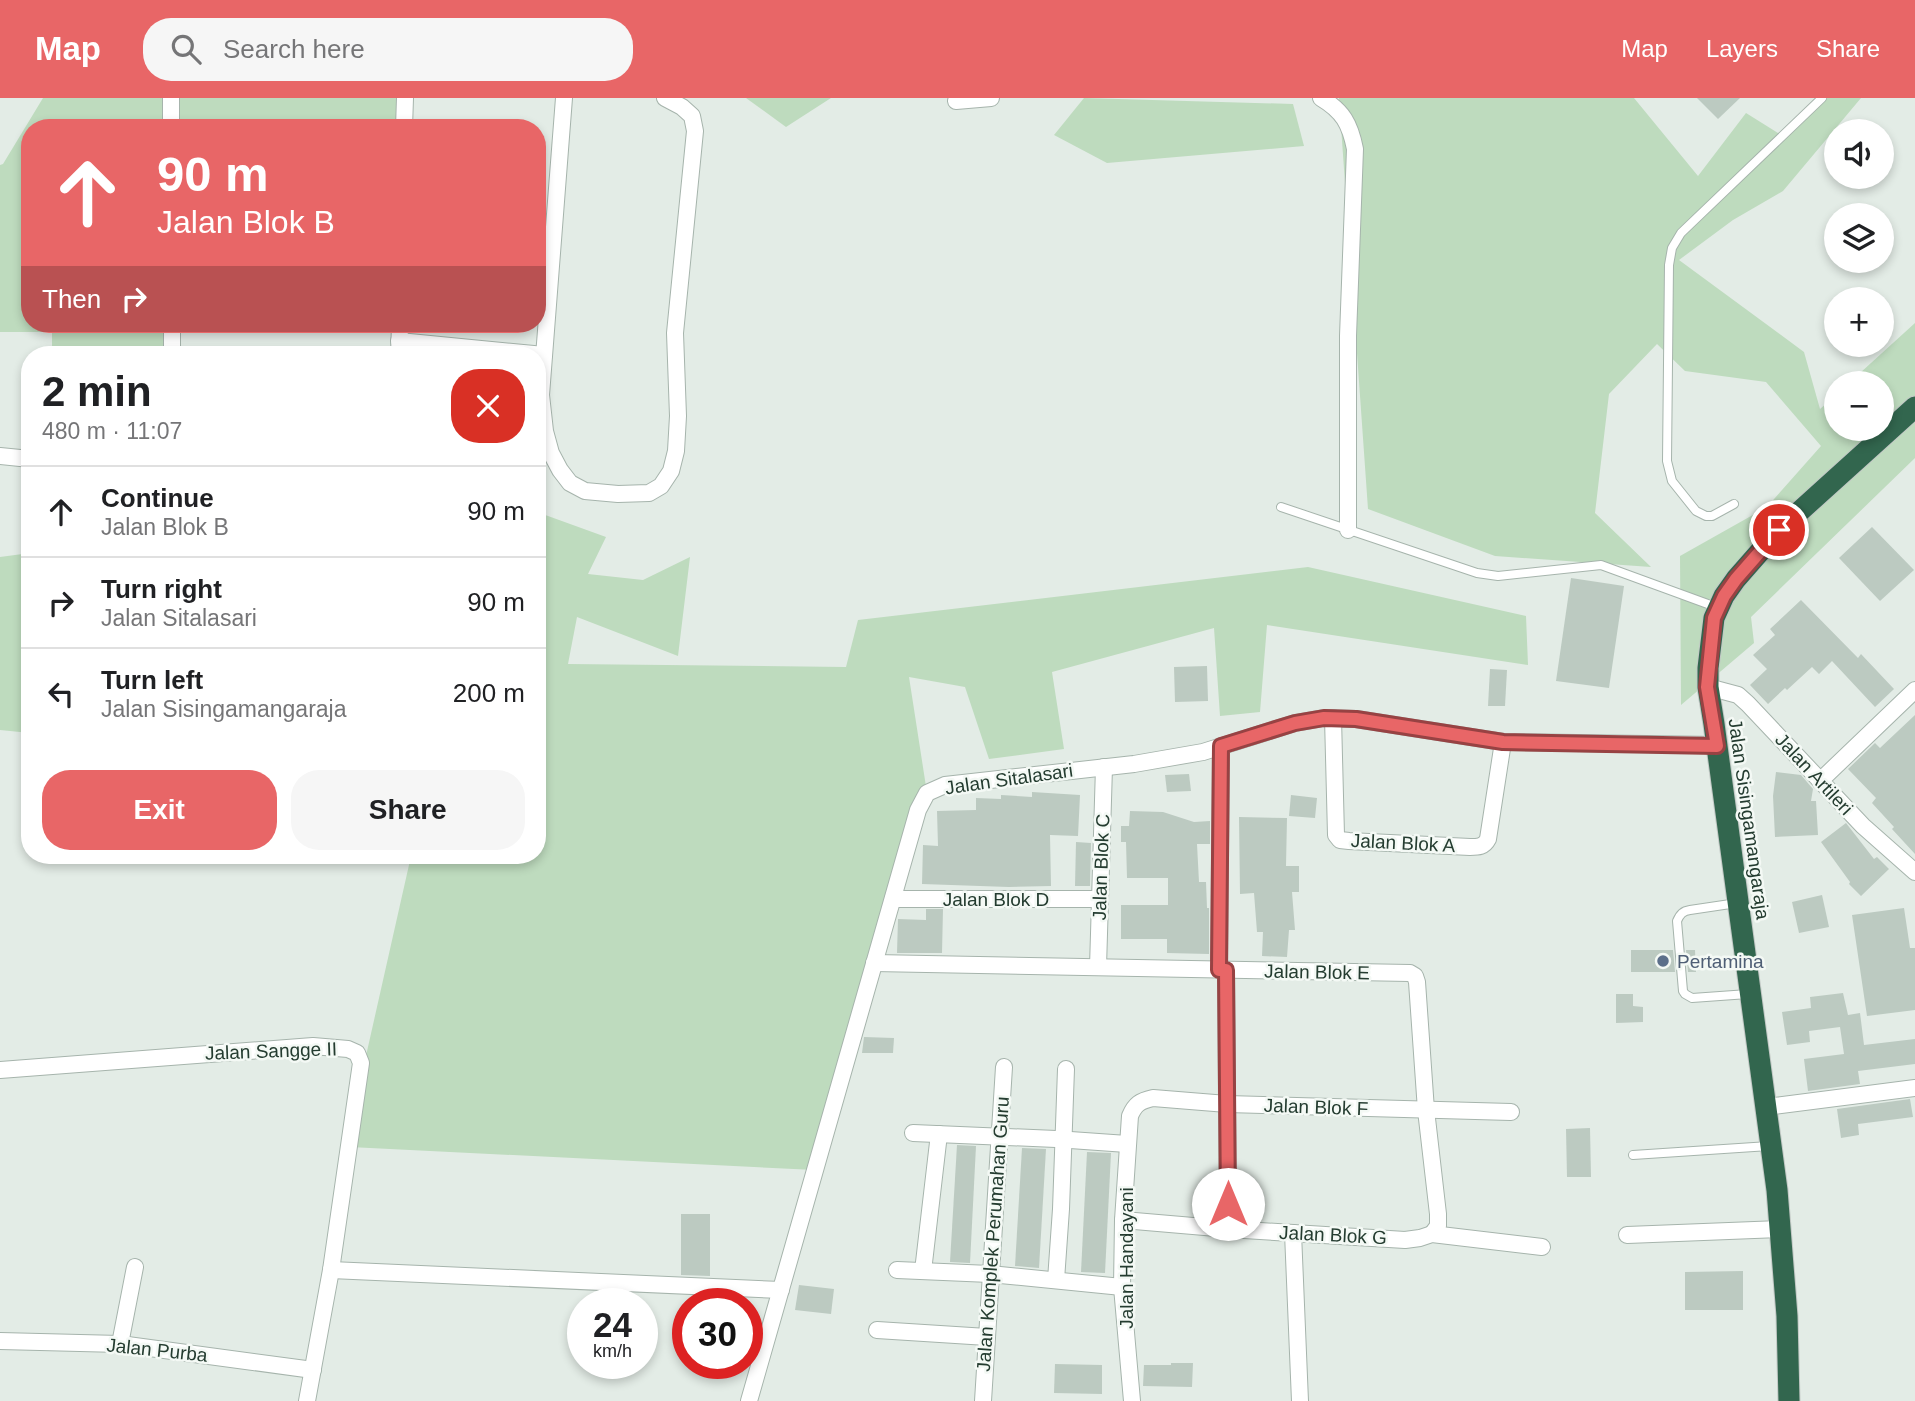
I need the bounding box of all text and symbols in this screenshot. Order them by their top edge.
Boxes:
search box [143,18,633,81]
text: Map [35,30,101,67]
icon: search [167,30,205,68]
text: Search here [223,34,365,64]
text: Map [1621,35,1668,62]
text: Layers [1706,35,1778,62]
text: Share [1816,35,1880,62]
map controls [1824,119,1894,441]
button: sound [1824,119,1894,189]
icon: ahead [42,147,133,238]
text: 90 m [157,147,269,201]
button: layers [1824,203,1894,273]
text: Jalan Blok B [157,204,335,240]
icon: right [115,280,153,318]
text: Then [42,284,101,314]
button: + [1824,287,1894,357]
text: 2 min [42,368,152,415]
button: close [451,369,525,443]
button: − [1824,371,1894,441]
text: 480 m · 11:07 [42,418,182,444]
text: Continue [101,483,214,513]
icon: ahead [42,493,80,531]
text: 90 m [467,496,525,526]
pin [1749,500,1809,560]
icon: arrive [1760,511,1798,549]
text: Jalan Blok B [101,514,229,540]
text: Turn right [101,574,222,604]
icon: right [42,584,80,622]
text: 90 m [467,587,525,617]
text: Jalan Sitalasari [101,605,257,631]
text: Turn left [101,665,203,695]
icon: left [42,675,80,713]
text: 200 m [453,678,525,708]
text: Jalan Sisingamangaraja [101,696,347,722]
street label: Jalan Sisingamangaraja [1724,717,1774,921]
street label: Jalan Artileri [1771,729,1857,819]
street label: Jalan Sitalasari [944,760,1074,798]
button: Exit [42,770,277,850]
button: Share [291,770,525,850]
street label: Jalan Blok C [1089,813,1113,921]
street label: Jalan Blok A [1350,830,1456,856]
street label: Jalan Blok D [943,889,1049,910]
place label: Pertamina [1677,951,1764,972]
marker: Pertamina [1655,953,1671,969]
street label: Jalan Blok E [1264,961,1370,983]
street label: Jalan Sangge II [205,1038,337,1064]
street label: Jalan Blok F [1263,1095,1369,1119]
street label: Jalan Komplek Perumahan Guru [973,1096,1013,1372]
position arrow [1191,1167,1265,1241]
street label: Jalan Handayani [1116,1187,1137,1329]
street label: Jalan Blok G [1279,1222,1387,1248]
speed limit sign: 30 [672,1288,763,1379]
text: 24 [593,1305,632,1344]
street label: Jalan Purba [105,1334,209,1366]
text: km/h [593,1341,632,1361]

